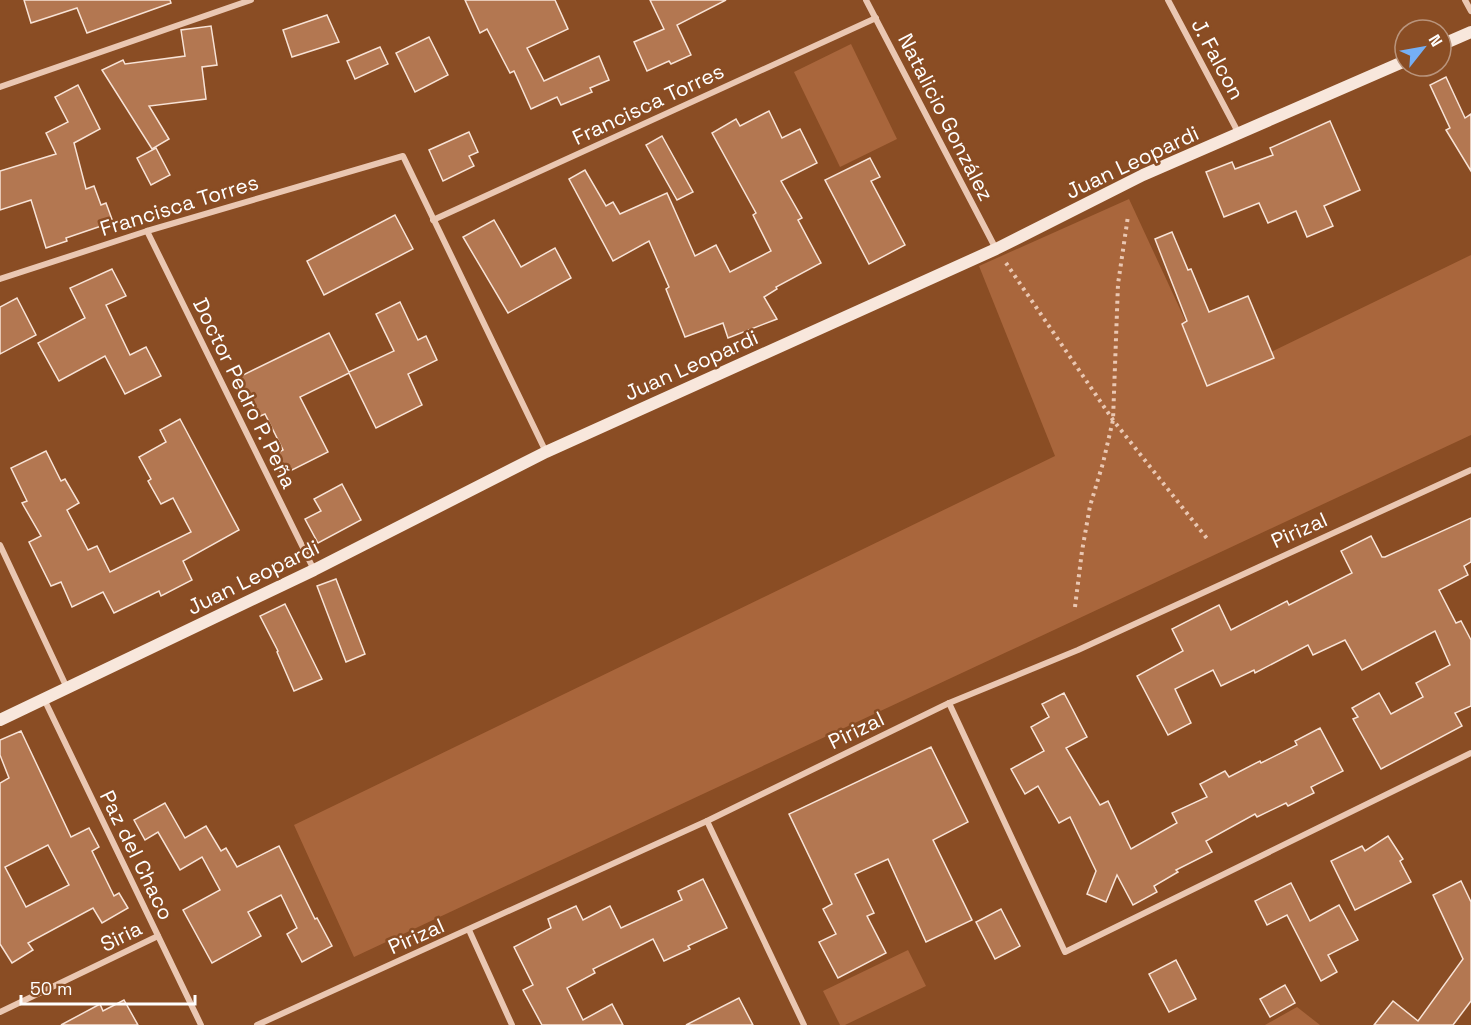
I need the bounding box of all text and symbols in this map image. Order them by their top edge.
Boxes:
street label: J. Falcon [1185,14,1251,104]
north arrow [1393,18,1453,78]
street label: Natalicio González [892,29,1000,205]
text: N [1424,31,1447,51]
street label: Francisca Torres [568,57,728,151]
street label: Juan Leopardi [1061,119,1203,205]
street label: Francisca Torres [97,168,261,242]
street label: Doctor Pedro P. Peña [187,293,303,493]
street label: Juan Leopardi [620,323,762,407]
street label: Pirizal [1267,506,1331,554]
street label: Juan Leopardi [182,533,324,621]
street label: Pirizal [824,705,888,755]
street label: Paz del Chaco [94,786,180,924]
street label: Pirizal [384,912,448,960]
street label: Siria [96,914,146,958]
scale bar [21,968,195,1006]
text: 50 m [30,977,72,1000]

